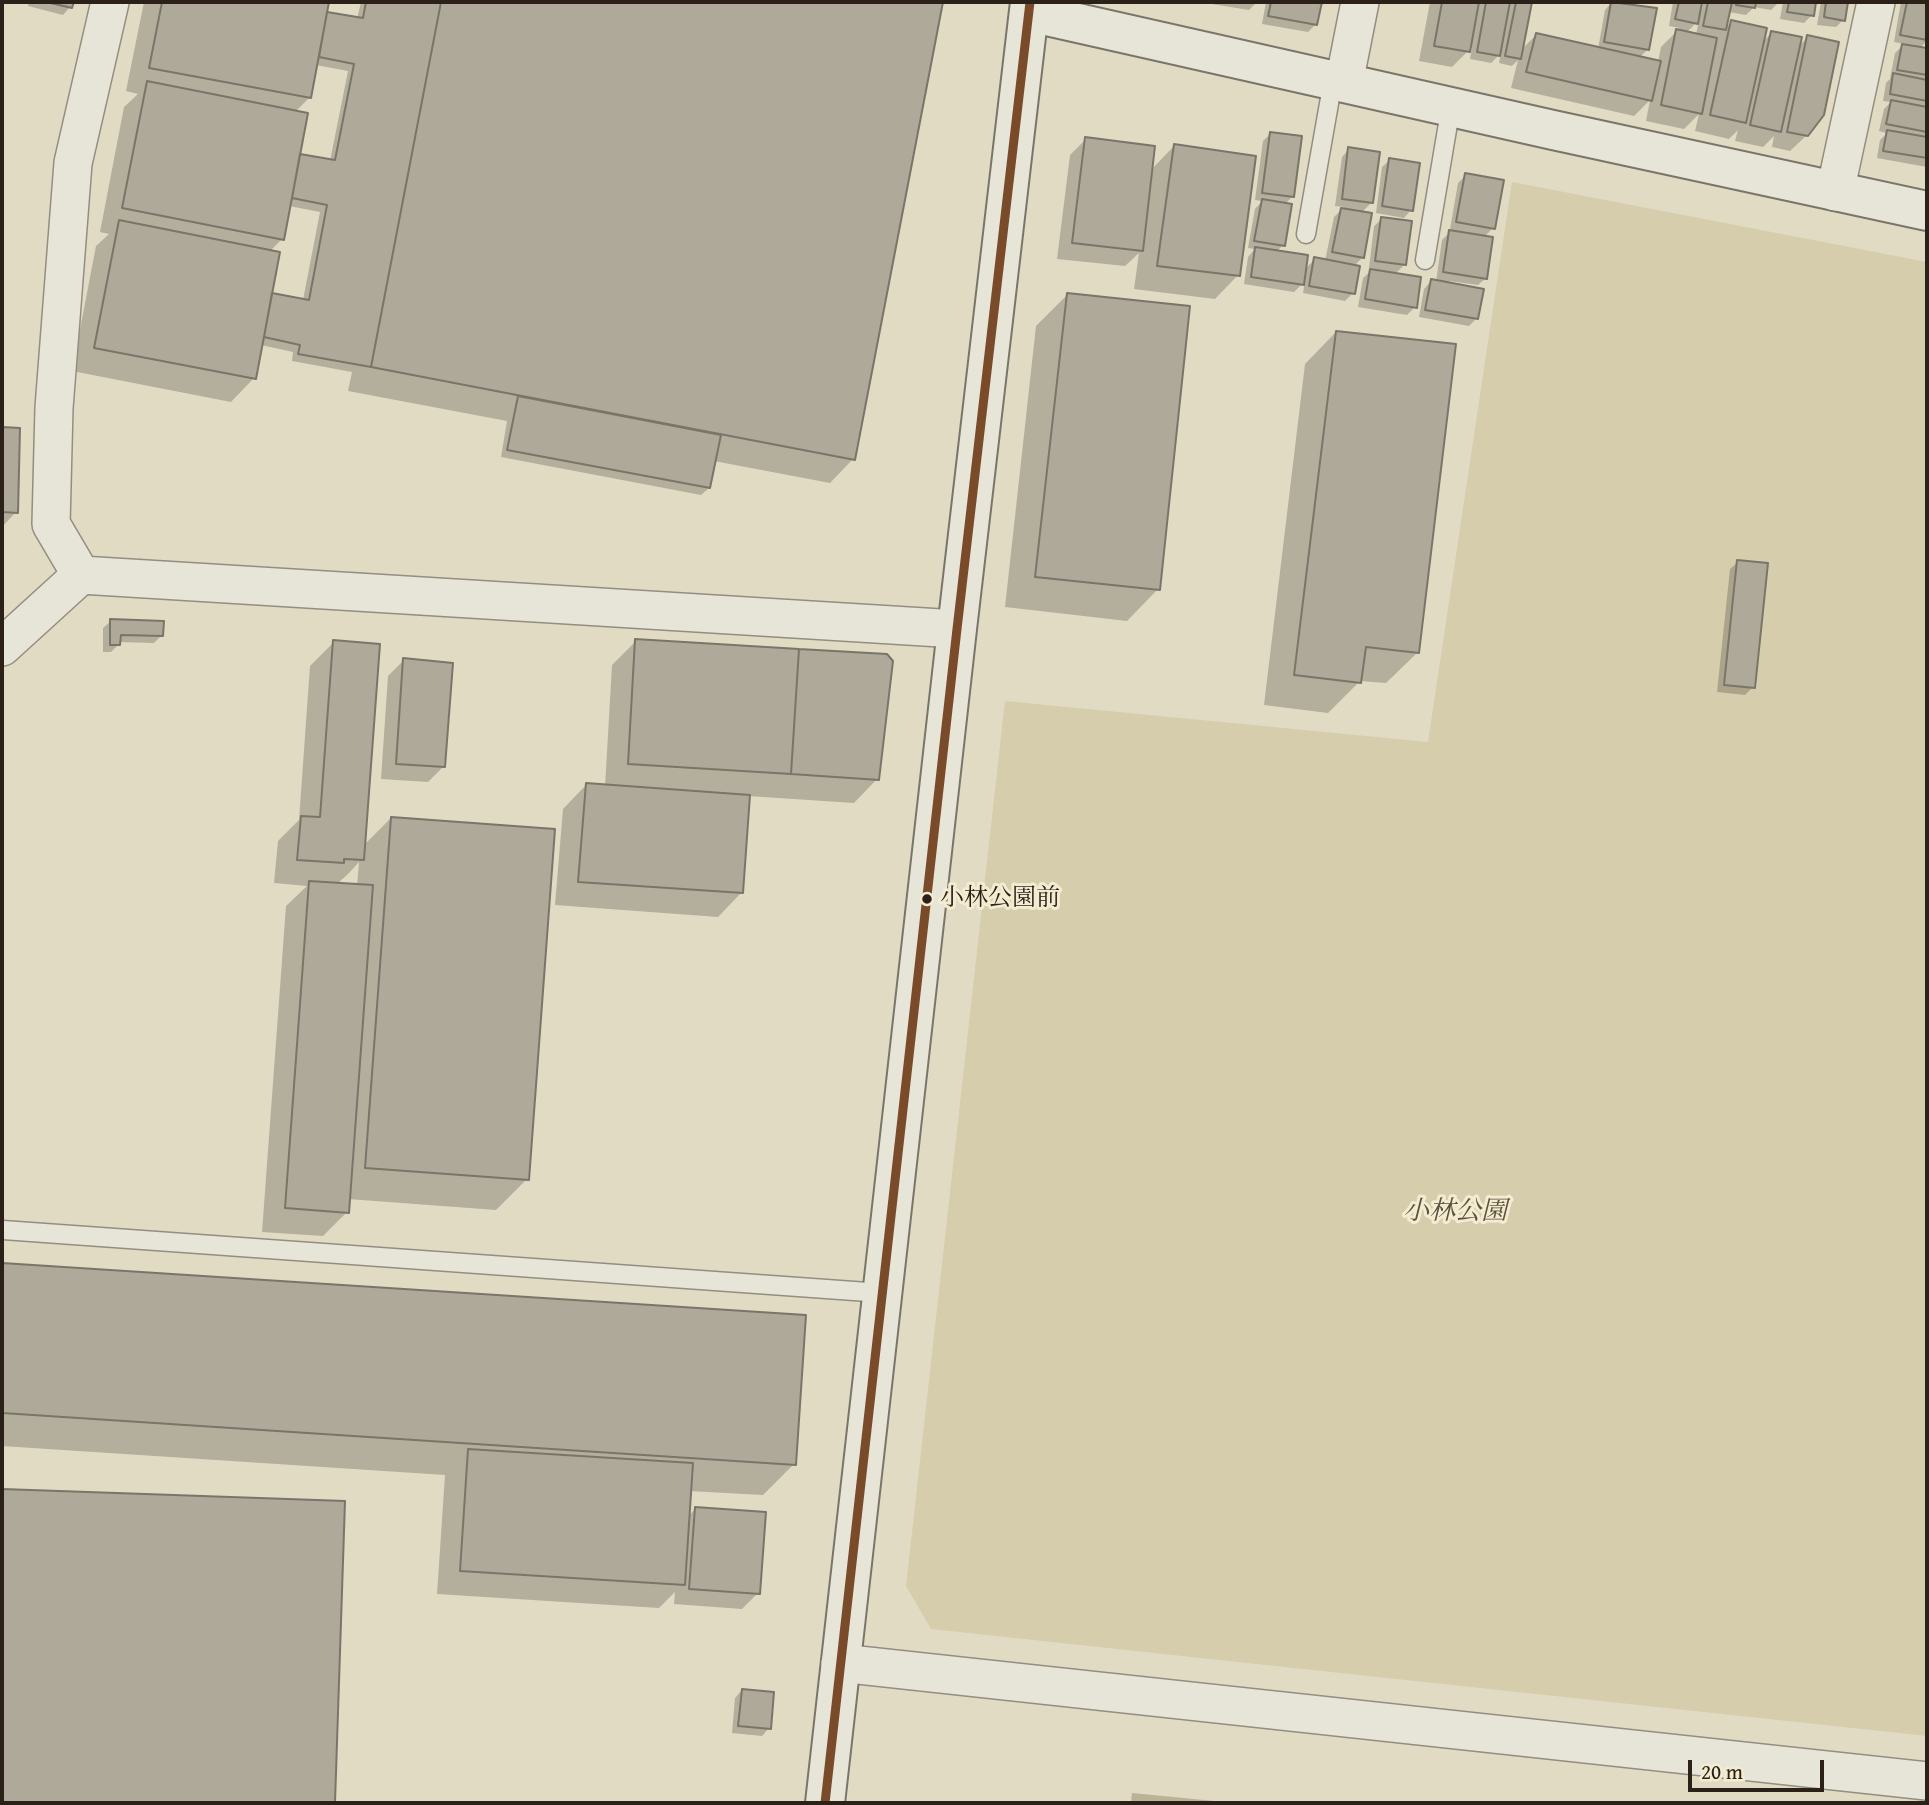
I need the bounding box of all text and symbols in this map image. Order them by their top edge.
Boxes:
place label: 小林公園前 [940,885,1060,913]
marker: 小林公園前 [920,892,934,906]
park label: 小林公園 [1403,1196,1507,1228]
scale bar [1691,1745,1828,1789]
text: 20 m [1701,1756,1743,1787]

